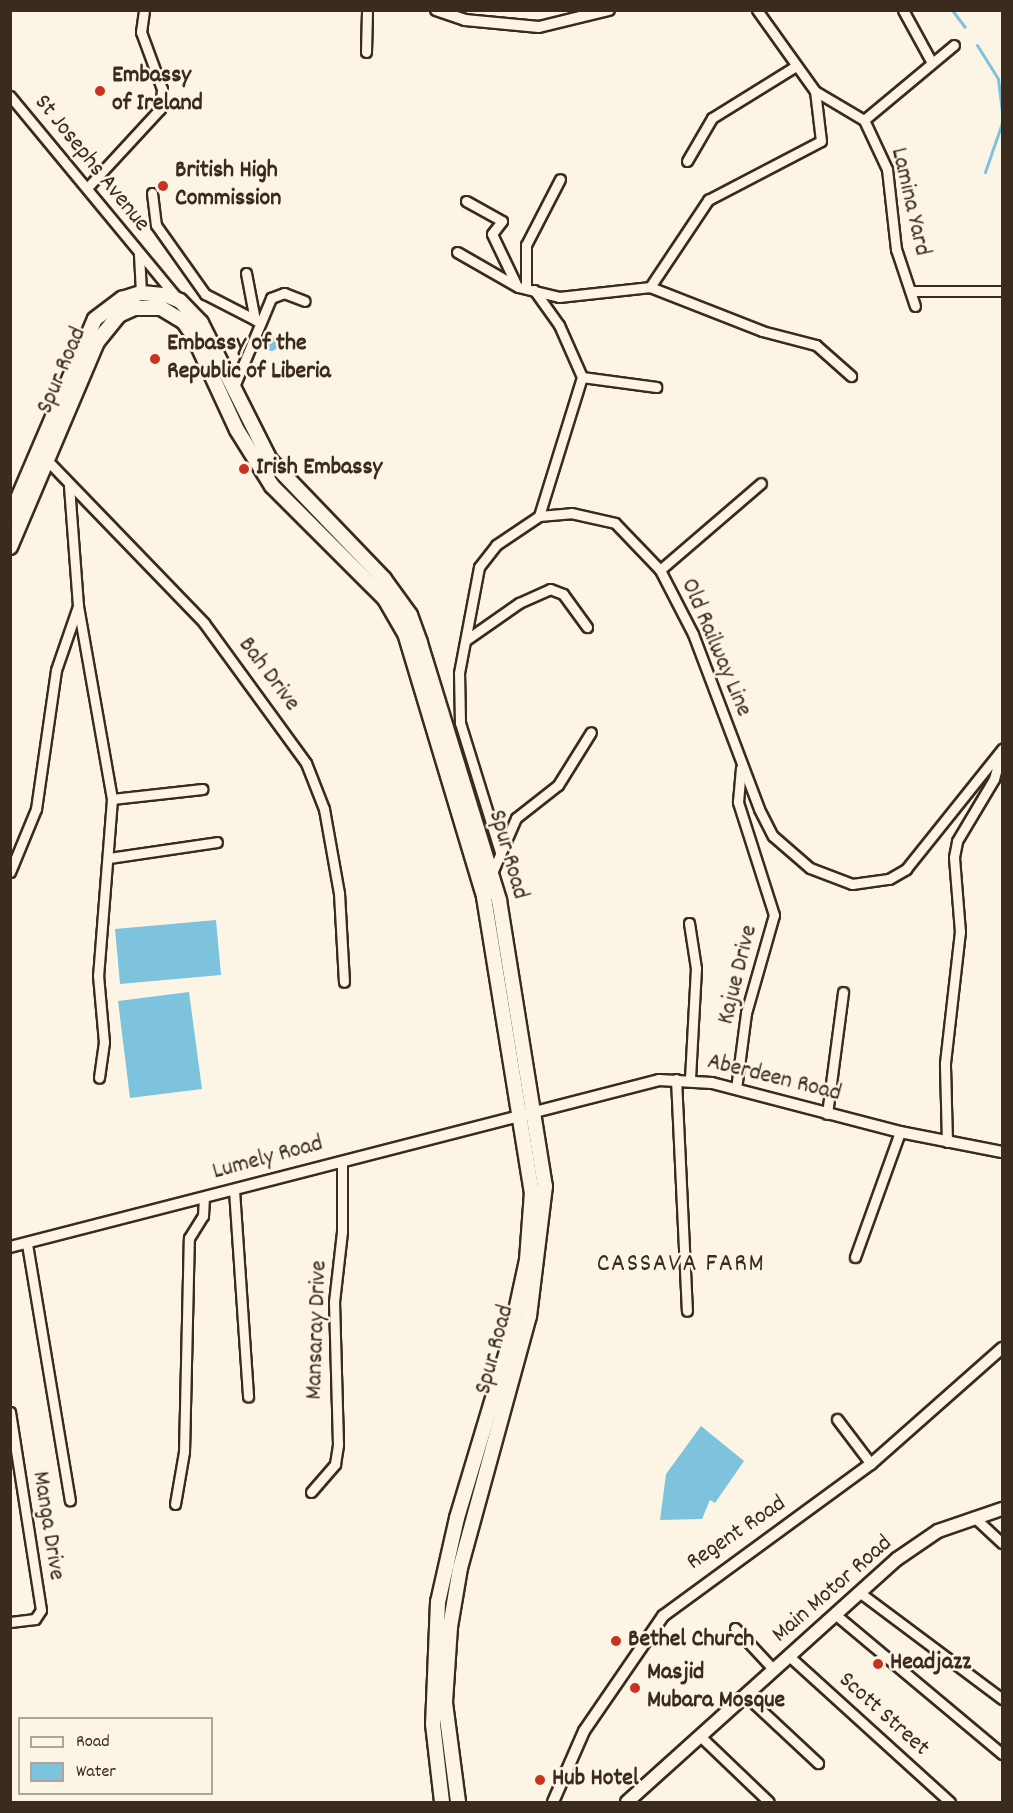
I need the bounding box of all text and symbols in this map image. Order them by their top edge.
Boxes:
place label: Embassy of Ireland [112,63,203,119]
marker: Embassy of Ireland [93,84,107,98]
street label: St Josephs Avenue [27,90,155,238]
street label: Lamina Yard [883,145,935,259]
place label: British High Commission [175,158,281,214]
marker: British High Commission [156,179,170,193]
street label: Spur Road [32,323,94,419]
place label: Embassy of the Republic of Liberia [167,331,331,387]
marker: Embassy of the Republic of Liberia [148,352,162,366]
place label: Irish Embassy [256,455,382,483]
marker: Irish Embassy [237,462,251,476]
street label: Old Railway Line [673,575,757,721]
street label: Bah Drive [231,632,305,718]
street label: Spur Road [481,807,533,903]
street label: Kajue Drive [713,922,765,1028]
street label: Aberdeen Road [704,1048,844,1110]
street label: Lumely Road [210,1130,326,1188]
district label: CASSAVA FARM [597,1249,765,1281]
street label: Mansaray Drive [301,1260,335,1400]
street label: Spur Road [470,1302,522,1398]
street label: Manga Drive [24,1469,70,1583]
street label: Regent Road [682,1490,792,1578]
street label: Main Motor Road [767,1530,899,1650]
place label: Bethel Church [628,1627,754,1655]
marker: Bethel Church [609,1634,623,1648]
place label: Headjazz [890,1650,971,1678]
marker: Headjazz [871,1657,885,1671]
place label: Masjid Mubara Mosque [647,1660,785,1716]
street label: Scott Street [832,1667,934,1763]
marker: Masjid Mubara Mosque [628,1681,642,1695]
legend [18,1717,213,1795]
text: Road [76,1730,110,1755]
text: Water [76,1760,116,1785]
place label: Hub Hotel [552,1766,639,1794]
marker: Hub Hotel [533,1773,547,1787]

